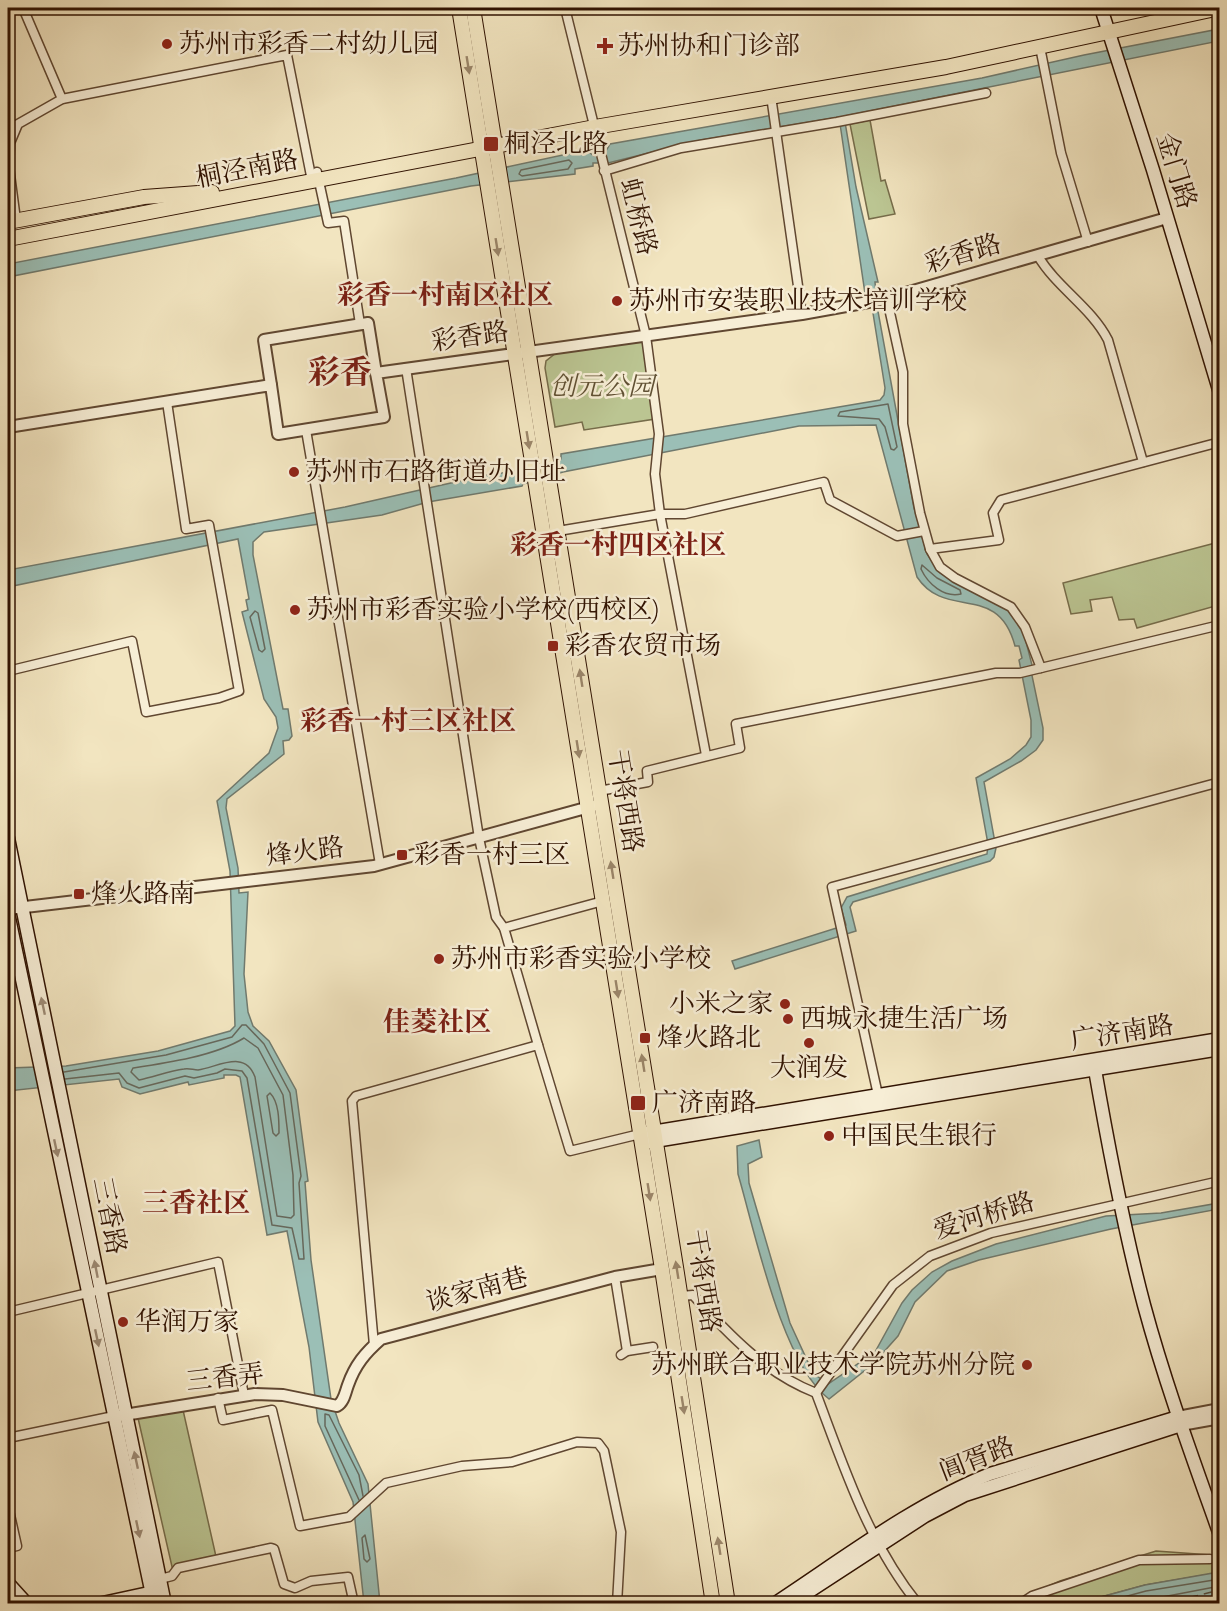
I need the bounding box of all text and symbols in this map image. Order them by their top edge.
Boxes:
place label: 苏州市彩香二村幼儿园 [179,28,439,60]
place label: 苏州协和门诊部 [618,30,800,62]
marker: 苏州市彩香二村幼儿园 [160,37,174,51]
marker: 苏州协和门诊部 [596,37,614,55]
one-way arrow [464,56,473,75]
place label: 桐泾北路 [504,128,608,160]
street label: 金门路 [1149,129,1203,213]
marker: 桐泾北路 [482,135,500,153]
street label: 桐泾南路 [193,143,301,195]
street label: 虹桥路 [613,175,663,259]
street label: 彩香路 [921,228,1005,280]
one-way arrow [493,238,502,257]
district label: 彩香一村南区社区 [337,279,553,312]
place label: 苏州市安装职业技术培训学校 [629,285,967,317]
marker: 苏州市安装职业技术培训学校 [610,294,624,308]
street label: 彩香路 [429,316,511,358]
district label: 彩香 [308,353,372,393]
park label: 创元公园 [550,371,658,403]
one-way arrow [524,430,533,449]
place label: 苏州市石路街道办旧址 [306,456,566,488]
marker: 苏州市石路街道办旧址 [287,465,301,479]
district label: 彩香一村四区社区 [510,529,726,562]
place label: 苏州市彩香实验小学校(西校区) [307,594,659,626]
marker: 苏州市彩香实验小学校(西校区) [288,603,302,617]
place label: 彩香农贸市场 [565,630,721,662]
marker: 彩香农贸市场 [546,639,560,653]
one-way arrow [577,668,586,687]
district label: 彩香一村三区社区 [300,705,516,738]
one-way arrow [574,740,583,759]
street label: 干将西路 [601,747,649,855]
street label: 烽火路 [264,831,346,873]
place label: 彩香一村三区 [414,839,570,871]
marker: 彩香一村三区 [395,848,409,862]
one-way arrow [608,860,617,879]
place label: 烽火路南 [91,878,195,910]
marker: 烽火路南 [72,887,86,901]
place label: 苏州市彩香实验小学校 [451,943,711,975]
marker: 苏州市彩香实验小学校 [432,952,446,966]
one-way arrow [612,979,621,998]
place label: 小米之家 [669,988,773,1020]
one-way arrow [38,997,47,1016]
marker: 小米之家 [778,997,792,1011]
place label: 西城永捷生活广场 [800,1003,1008,1035]
district label: 佳菱社区 [383,1006,491,1039]
street label: 广济南路 [1068,1009,1176,1057]
marker: 西城永捷生活广场 [781,1012,795,1026]
place label: 烽火路北 [657,1022,761,1054]
marker: 烽火路北 [638,1031,652,1045]
marker: 大润发 [802,1036,816,1050]
place label: 大润发 [770,1052,848,1084]
one-way arrow [639,1053,648,1072]
place label: 广济南路 [652,1087,756,1119]
marker: 广济南路 [629,1094,647,1112]
place label: 中国民生银行 [841,1120,997,1152]
marker: 中国民生银行 [822,1129,836,1143]
one-way arrow [52,1139,61,1158]
street label: 三香路 [86,1175,132,1257]
one-way arrow [645,1182,654,1201]
street label: 爱河桥路 [930,1185,1038,1247]
district label: 三香社区 [142,1187,250,1220]
street label: 干将西路 [679,1227,727,1335]
one-way arrow [91,1259,100,1278]
one-way arrow [672,1260,681,1279]
street label: 谈家南巷 [423,1261,531,1319]
place label: 华润万家 [135,1306,239,1338]
marker: 华润万家 [116,1315,130,1329]
one-way arrow [93,1329,103,1348]
place label: 苏州联合职业技术学院苏州分院 [651,1349,1015,1381]
street label: 三香弄 [185,1358,265,1398]
marker: 苏州联合职业技术学院苏州分院 [1020,1358,1034,1372]
one-way arrow [678,1396,687,1415]
street label: 阊胥路 [935,1430,1019,1488]
one-way arrow [131,1450,140,1469]
one-way arrow [134,1520,143,1539]
one-way arrow [714,1536,723,1555]

